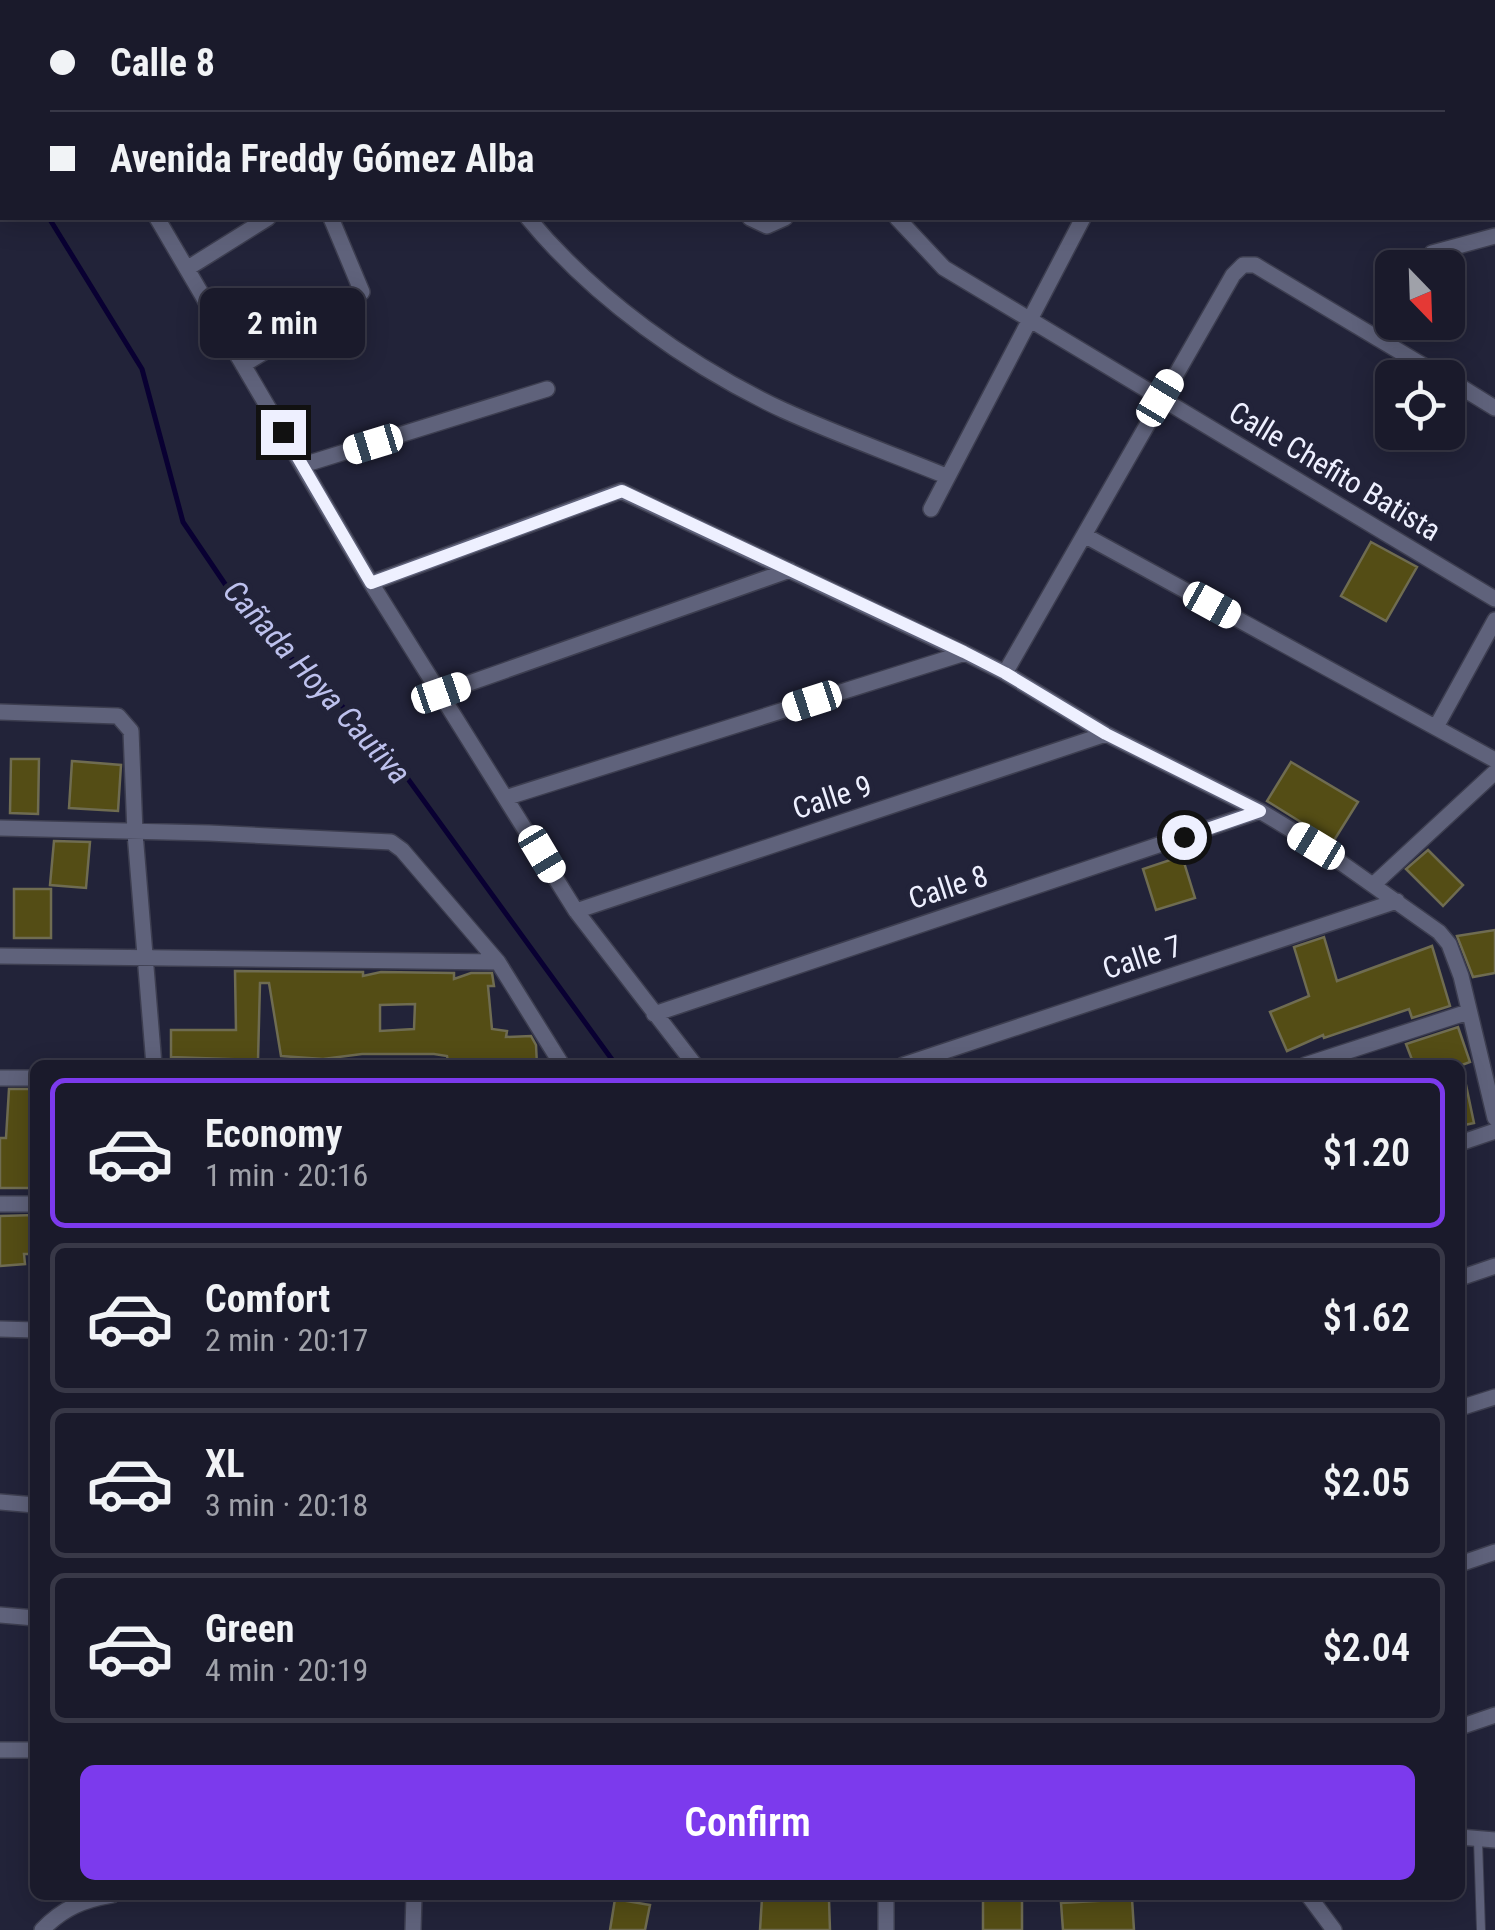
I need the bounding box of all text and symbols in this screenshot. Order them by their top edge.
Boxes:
text: Calle 8 [110,41,215,85]
text: Avenida Freddy Gómez Alba [110,137,534,181]
north arrow [1375,250,1465,340]
map controls [1375,250,1465,450]
callout: 2 min [200,287,366,357]
text: 2 min [247,304,318,342]
button: locate [1375,360,1465,450]
car [1132,365,1188,431]
street label: Calle Chefito Batista [1223,394,1447,548]
route end [261,410,306,455]
car [340,421,406,467]
water label: Cañada Hoya Cautiva [216,572,418,792]
car [1178,577,1246,633]
car [408,669,474,717]
car [779,677,845,725]
street label: Calle 9 [788,768,876,826]
route start [1162,815,1207,860]
car [1283,818,1349,874]
car [514,821,570,887]
street label: Calle 8 [904,858,992,916]
street label: Calle 7 [1098,928,1186,986]
icon: car [85,1108,175,1198]
text: Economy [205,1112,342,1156]
text: $1.20 [1323,1131,1410,1175]
text: 1 min · 20:16 [205,1156,368,1194]
icon: car [85,1273,175,1363]
text: Comfort [205,1277,330,1321]
text: $1.62 [1323,1296,1410,1340]
text: 2 min · 20:17 [205,1321,368,1359]
icon: car [85,1438,175,1528]
text: XL [205,1442,244,1486]
text: $2.05 [1323,1461,1410,1505]
text: 3 min · 20:18 [205,1486,368,1524]
icon: car [85,1603,175,1693]
text: Green [205,1607,295,1651]
text: $2.04 [1323,1626,1410,1670]
text: 4 min · 20:19 [205,1651,368,1689]
button: Confirm [80,1765,1415,1880]

